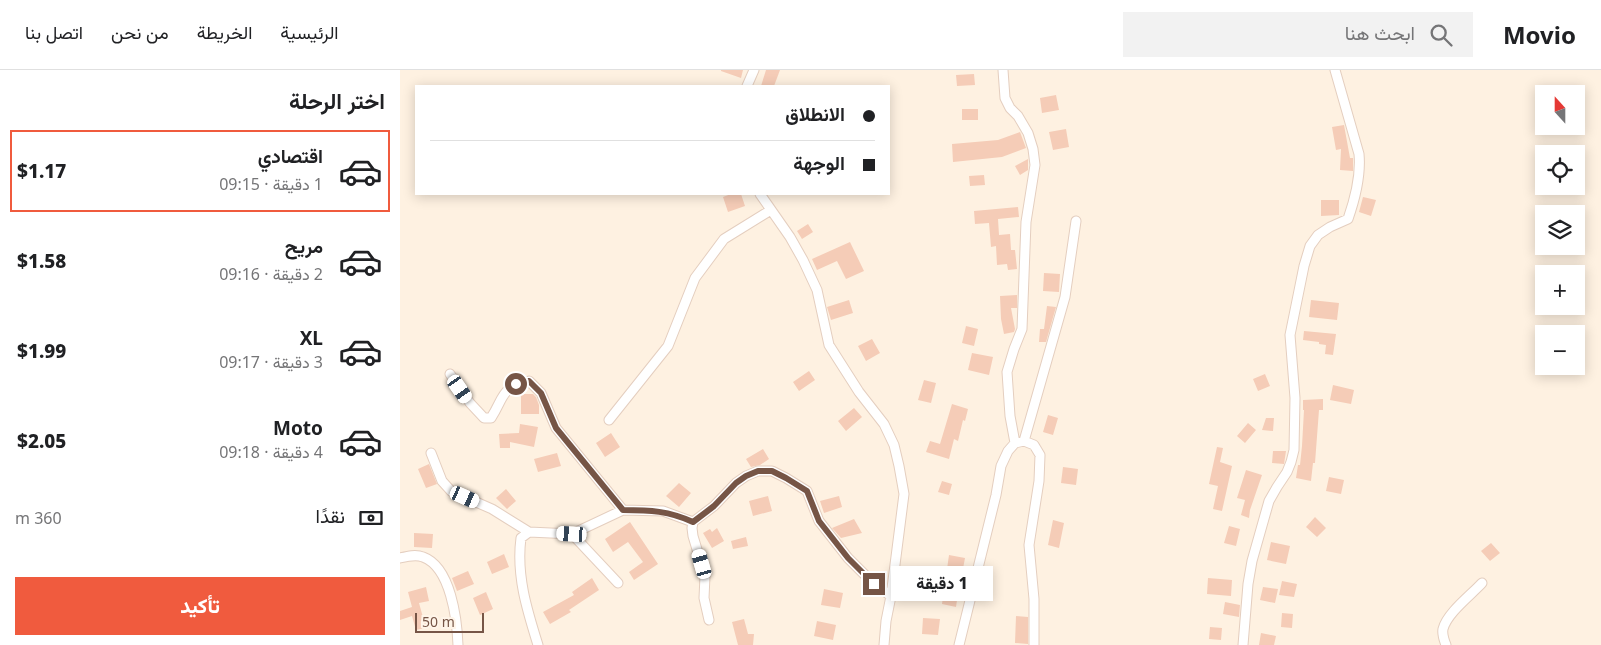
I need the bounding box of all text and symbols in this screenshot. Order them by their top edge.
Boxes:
search box [1123,12,1473,57]
text: Movio [1503,18,1576,51]
text: اتصل بنا [25,20,83,44]
text: من نحن [111,20,169,44]
text: الخريطة [197,20,252,44]
text: الرئيسية [280,20,339,44]
text: ابحث هنا [1345,20,1415,46]
icon: search [1427,21,1455,49]
text: اختر الرحلة [289,85,385,115]
north arrow [1535,85,1585,135]
map controls [1535,85,1585,375]
text: الانطلاق [785,101,845,127]
text: اقتصادي [258,143,323,169]
button: locate [1535,145,1585,195]
icon: car [338,149,383,194]
text: الوجهة [793,150,845,176]
text: $1.17 [17,158,66,184]
text: 1 دقيقة · 09:15 [219,173,323,195]
button: layers [1535,205,1585,255]
text: مريح [285,233,323,259]
icon: car [338,239,383,284]
text: $1.58 [17,248,66,274]
text: 2 دقيقة · 09:16 [219,263,323,285]
button: + [1535,265,1585,315]
text: XL [300,325,323,351]
button: − [1535,325,1585,375]
icon: car [338,329,383,374]
text: $1.99 [17,338,66,364]
text: 3 دقيقة · 09:17 [219,351,323,373]
car [445,372,474,406]
route start [505,373,527,395]
text: Moto [273,415,323,441]
icon: car [338,419,383,464]
text: $2.05 [17,428,66,454]
text: 4 دقيقة · 09:18 [219,441,323,463]
car [448,484,481,510]
text: نقدًا [316,503,345,529]
icon: cash [357,504,385,532]
text: 360 m [15,507,62,529]
car [556,526,587,542]
car [690,548,713,580]
callout: 1 دقيقة [892,566,994,602]
text: 1 دقيقة [916,572,968,594]
route end [863,573,885,595]
button: تأكيد [15,577,385,635]
scale bar [415,610,484,633]
text: 50 m [422,612,455,631]

